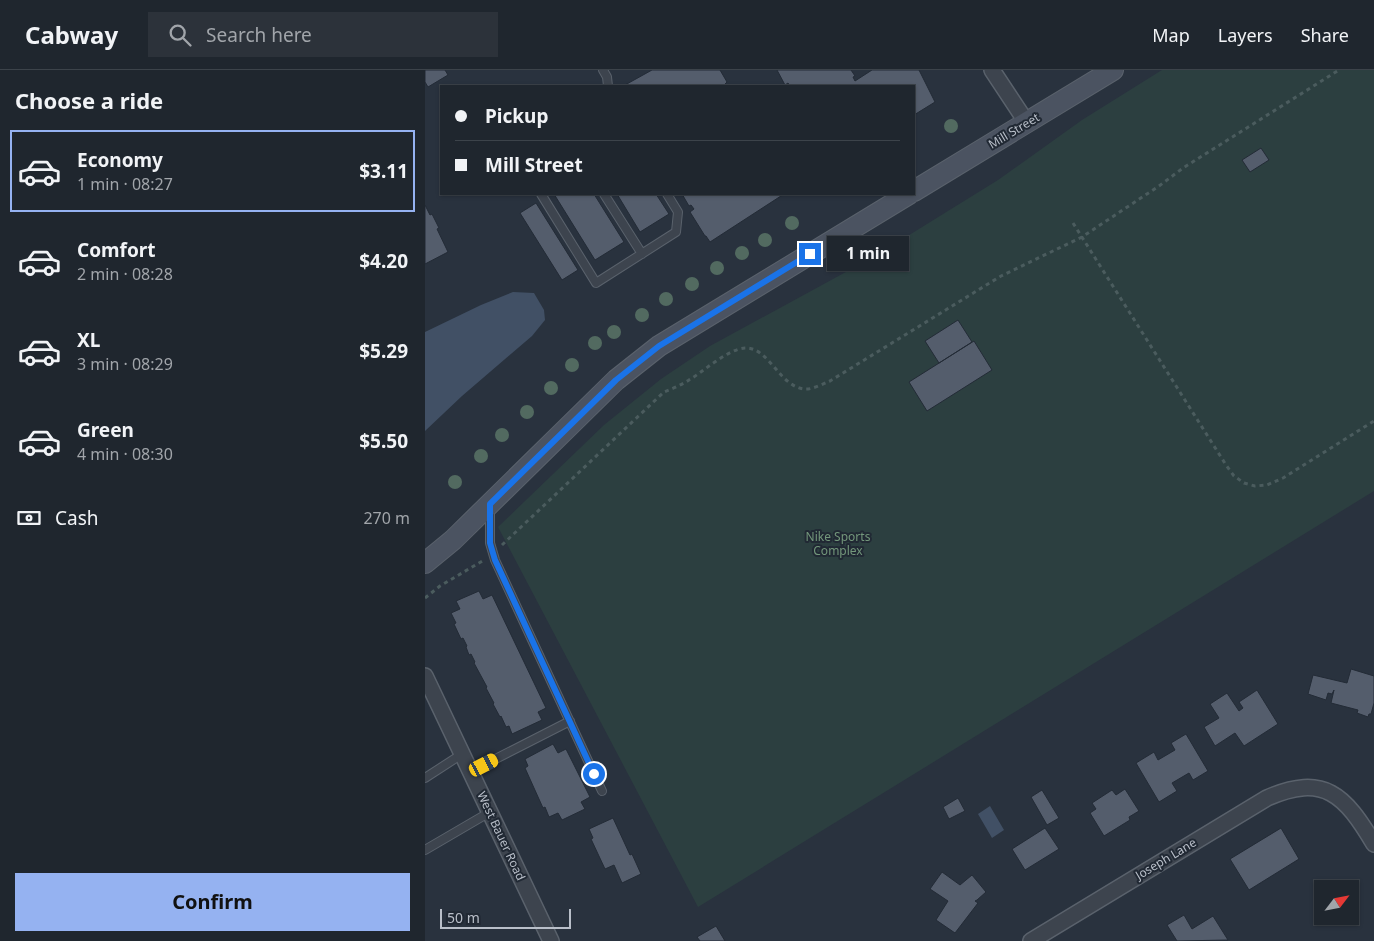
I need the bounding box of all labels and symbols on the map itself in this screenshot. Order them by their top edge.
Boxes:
street label: Mill Street [985,108,1043,152]
callout: 1 min [827,236,910,272]
route end [799,243,821,265]
park label: Nike Sports Complex [806,528,871,559]
car [467,752,500,778]
route start [583,763,605,785]
street label: West Bauer Road [473,788,530,883]
street label: Joseph Lane [1131,834,1200,884]
north arrow [1314,880,1359,925]
scale bar [440,906,571,929]

